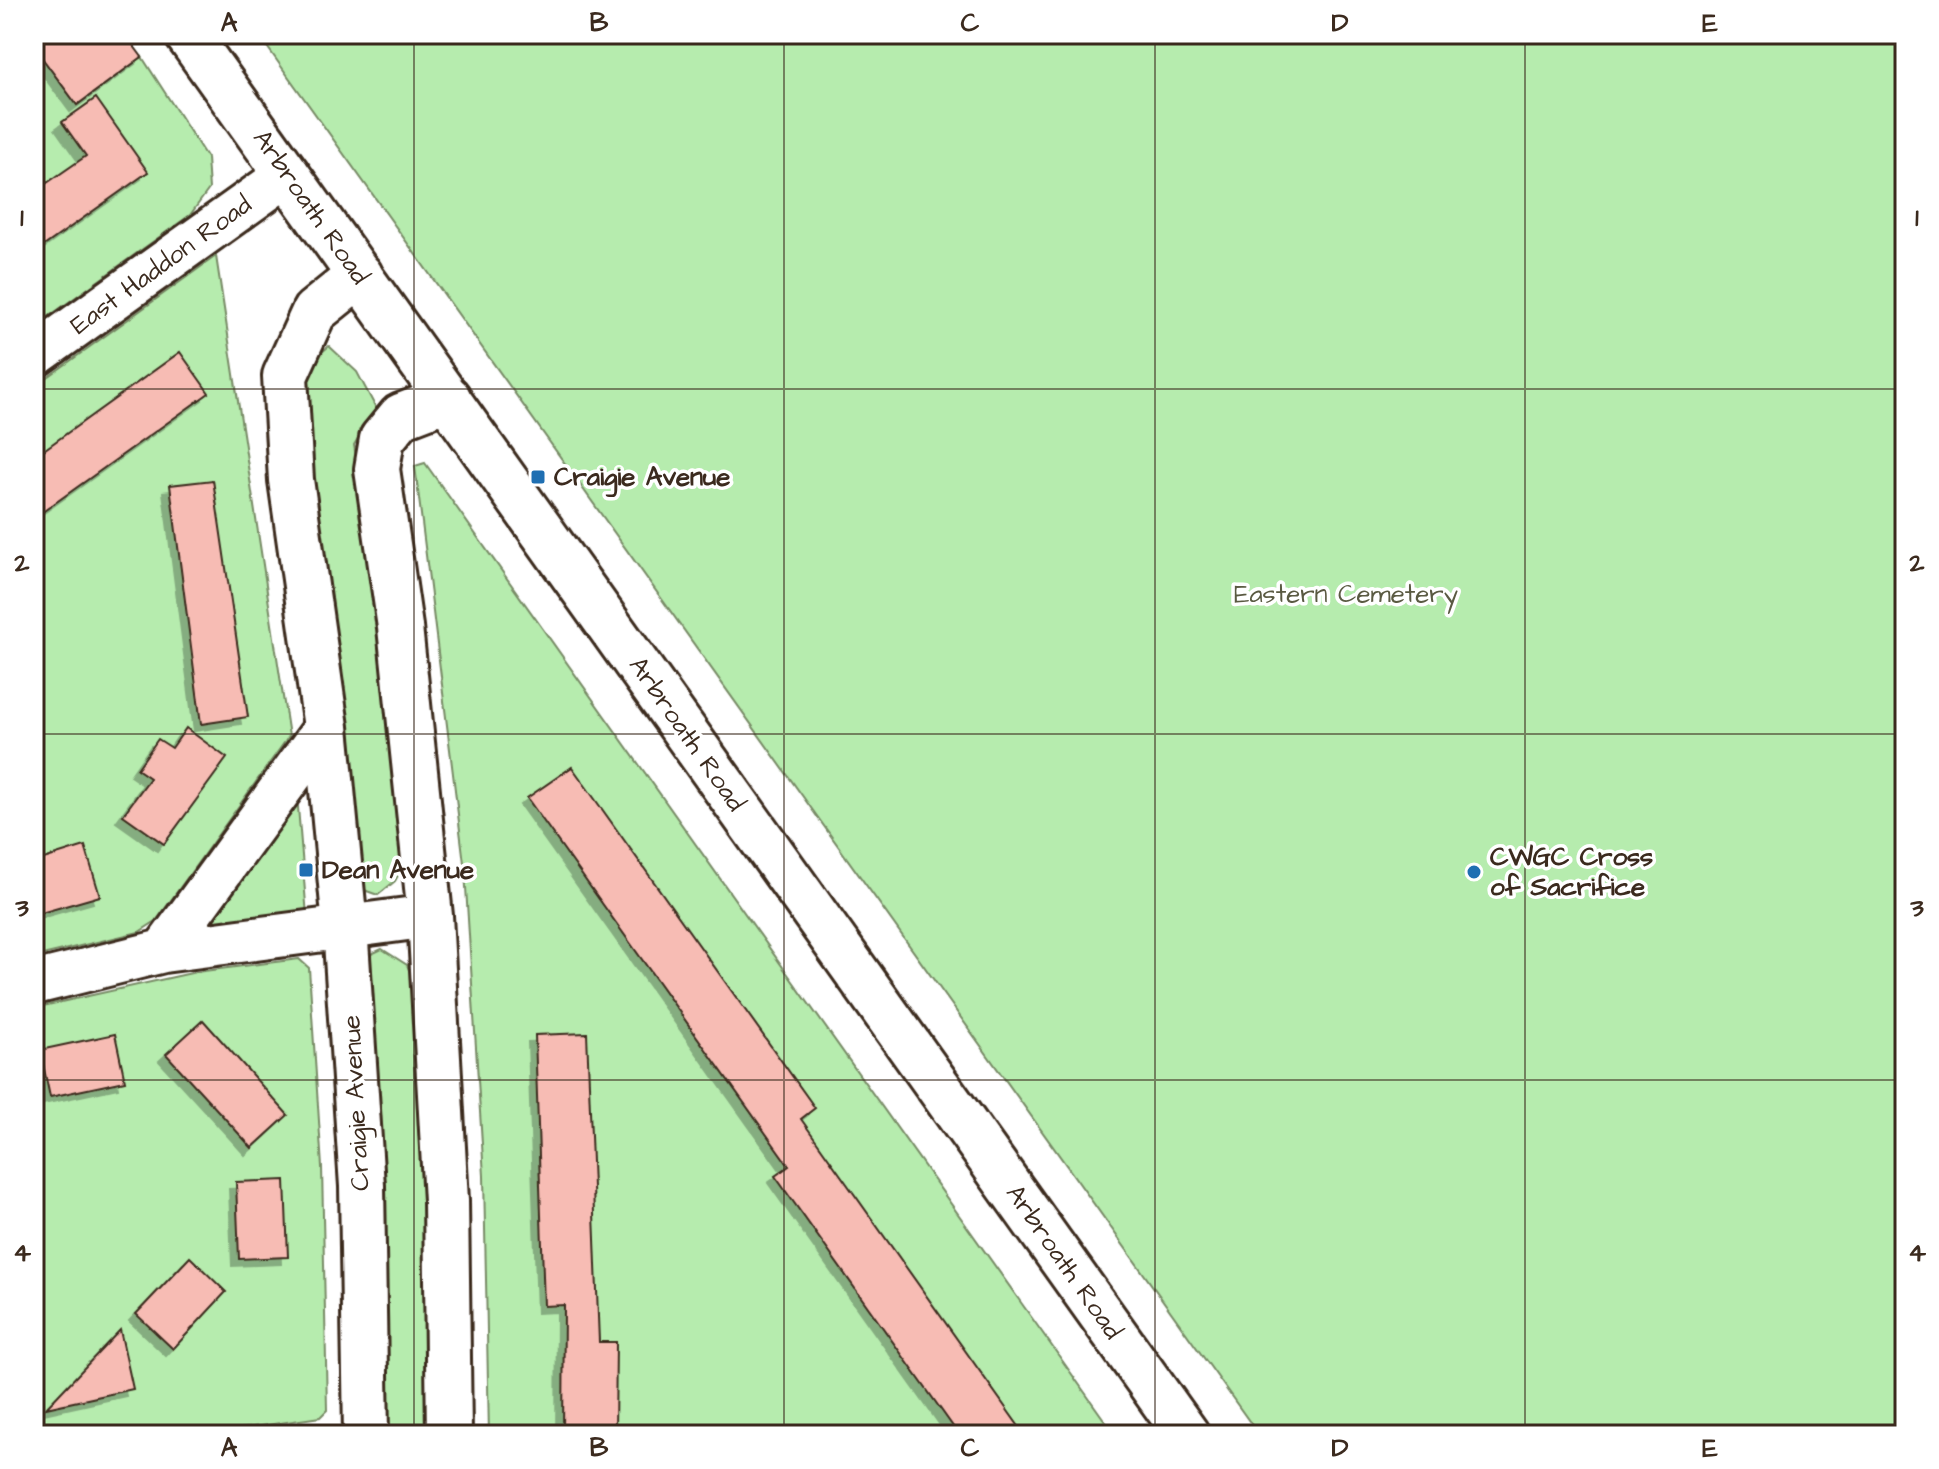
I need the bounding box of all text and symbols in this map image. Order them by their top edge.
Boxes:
text: A [221,5,238,41]
text: B [590,5,609,41]
text: C [961,5,980,41]
text: D [1332,5,1349,41]
text: E [1702,5,1718,41]
street label: Arbroath Road [244,122,378,292]
street label: East Haddon Road [63,187,259,343]
text: 1 [20,200,24,236]
text: 1 [1915,200,1919,236]
place label: Craigie Avenue [554,459,730,498]
marker: Craigie Avenue [529,468,547,486]
text: 2 [14,545,30,581]
text: 2 [1909,545,1925,581]
park label: Eastern Cemetery [1234,576,1458,614]
street label: Arbroath Road [620,649,754,819]
place label: CWGC Cross of Sacrifice [1490,839,1653,905]
place label: Dean Avenue [322,852,474,888]
marker: Dean Avenue [297,861,315,879]
marker: CWGC Cross of Sacrifice [1465,863,1483,881]
text: 3 [14,890,29,926]
text: 3 [1909,890,1924,926]
street label: Craigie Avenue [333,1014,381,1192]
street label: Arbroath Road [997,1177,1131,1347]
text: 4 [13,1235,31,1271]
text: 4 [1908,1235,1926,1271]
text: A [221,1430,238,1466]
text: B [590,1430,609,1466]
text: C [961,1430,980,1466]
text: D [1332,1430,1349,1466]
text: E [1702,1430,1718,1466]

